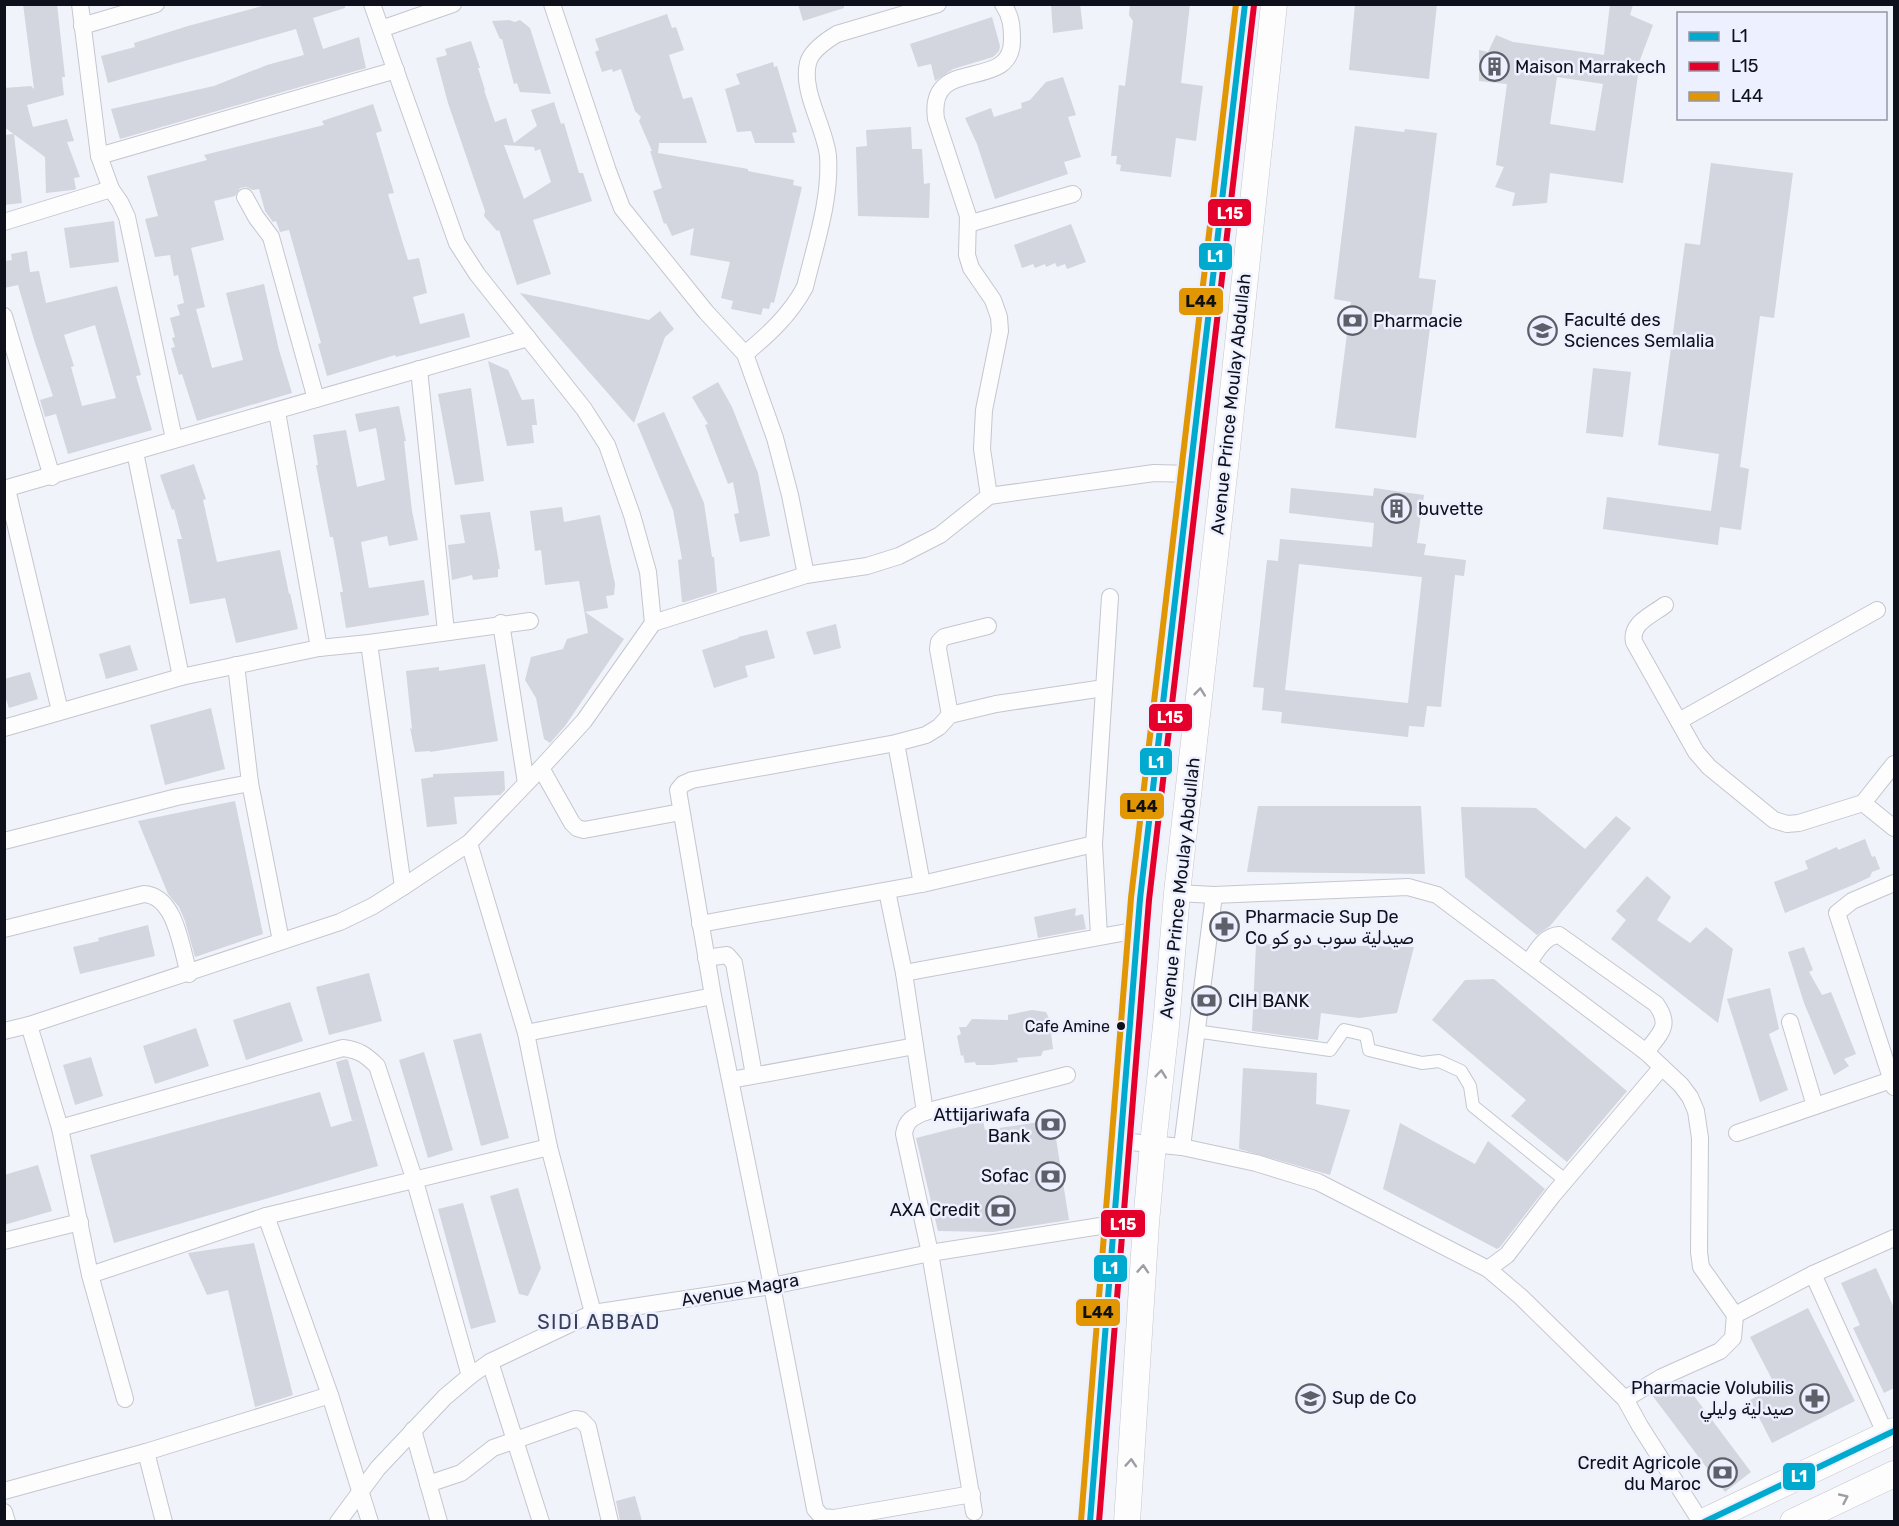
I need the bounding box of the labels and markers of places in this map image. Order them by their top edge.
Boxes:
building icon: Maison Marrakech [1478,51,1510,83]
place label: Maison Marrakech [1515,56,1666,78]
bank icon: Pharmacie [1336,305,1368,337]
place label: Faculté des Sciences Semlalia [1564,309,1714,352]
place label: Pharmacie [1373,310,1463,332]
school or university icon: Faculté des Sciences Semlalia [1527,314,1559,346]
building icon: buvette [1381,493,1413,525]
place label: buvette [1418,498,1483,520]
place label: Pharmacie Sup De Co صيدلية سوب دو كو [1245,906,1414,949]
pharmacy icon: Pharmacie Sup De Co صيدلية سوب دو كو [1208,911,1240,943]
bank icon: CIH BANK [1191,985,1223,1017]
place label: CIH BANK [1228,990,1310,1012]
place label: Cafe Amine [1025,1017,1110,1036]
marker: Cafe Amine [1115,1020,1127,1032]
place label: Attijariwafa Bank [934,1104,1031,1147]
bank icon: Attijariwafa Bank [1035,1109,1067,1141]
bank icon: Sofac [1034,1160,1066,1192]
place label: Sofac [981,1165,1029,1187]
bank icon: AXA Credit [985,1194,1017,1226]
place label: AXA Credit [890,1199,980,1221]
place label: Pharmacie Volubilis صيدلية وليلي [1631,1377,1794,1422]
school or university icon: Sup de Co [1295,1382,1327,1414]
pharmacy icon: Pharmacie Volubilis صيدلية وليلي [1799,1382,1831,1414]
place label: Sup de Co [1332,1387,1417,1409]
place label: Credit Agricole du Maroc [1578,1452,1701,1495]
bank icon: Credit Agricole du Maroc [1706,1457,1738,1489]

